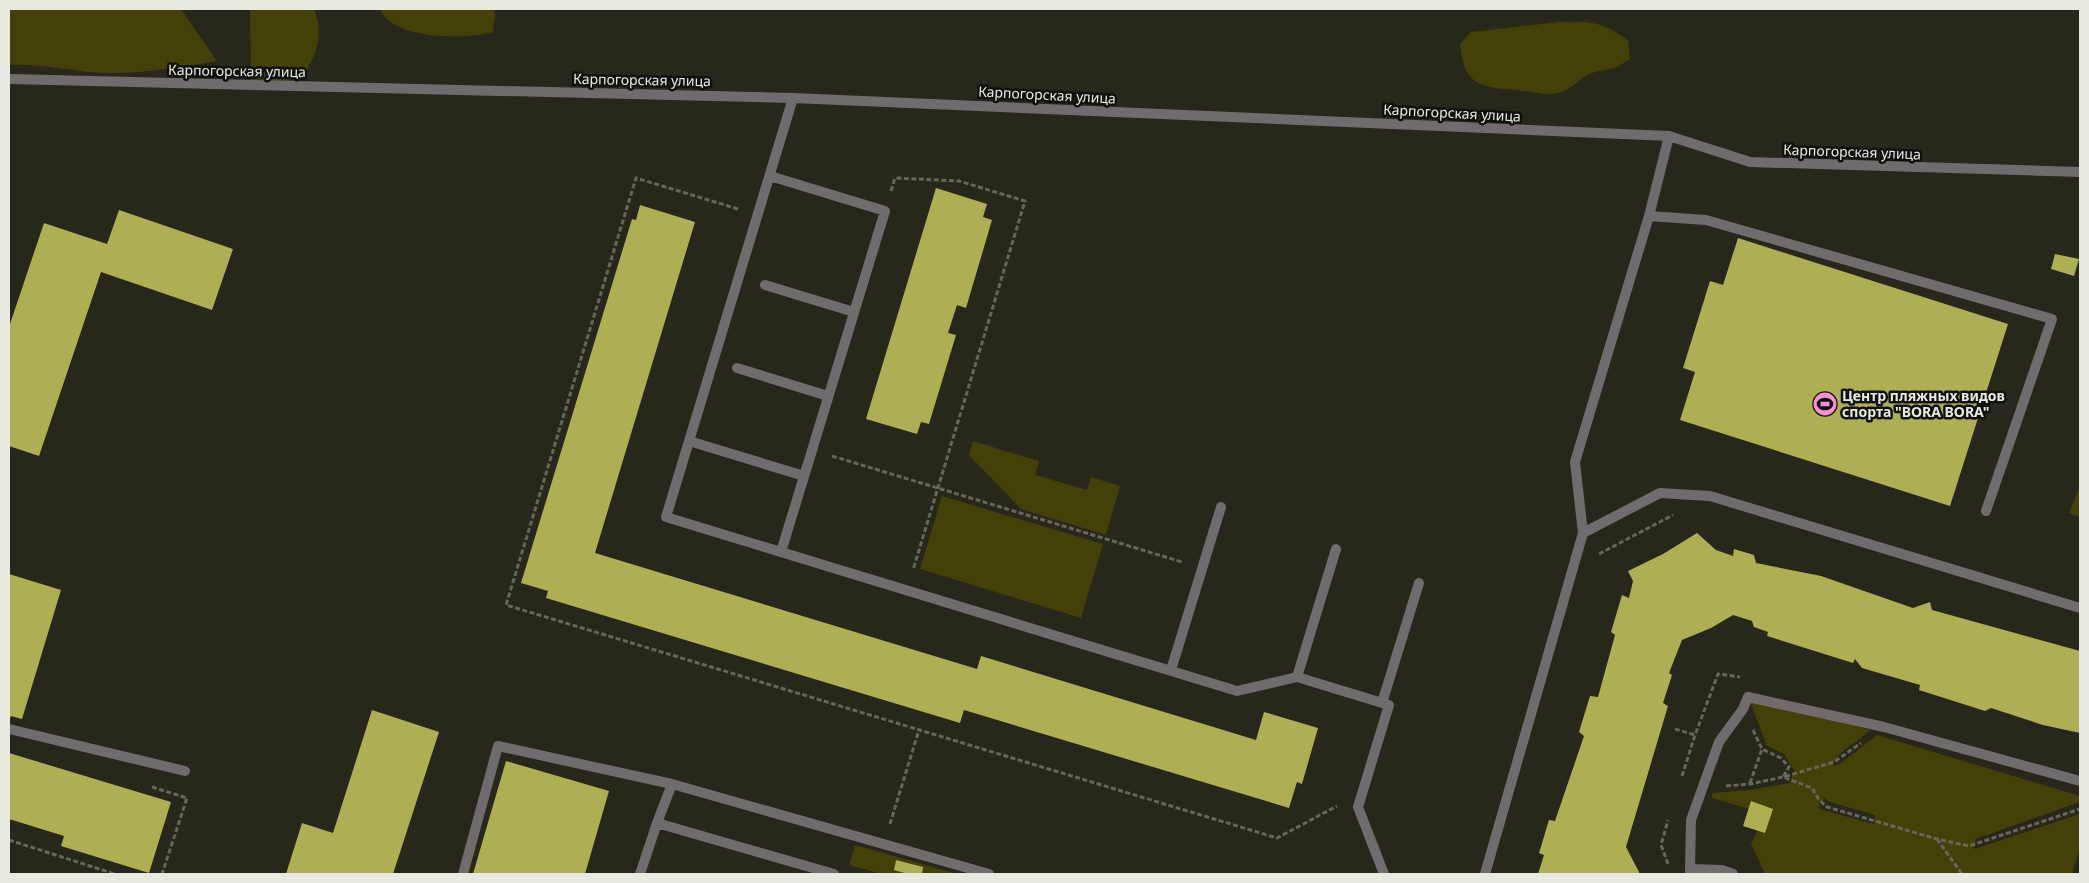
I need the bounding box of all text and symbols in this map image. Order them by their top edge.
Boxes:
street label: Карпогорская улица [168,60,306,81]
street label: Карпогорская улица [573,69,711,90]
street label: Карпогорская улица [978,81,1116,108]
street label: Карпогорская улица [1383,99,1521,126]
street label: Карпогорская улица [1783,140,1921,163]
place label: Центр пляжных видов спорта "BORA BORA" [1842,386,2005,421]
sports icon: Центр пляжных видов спорта "BORA BORA" [1812,391,1838,417]

